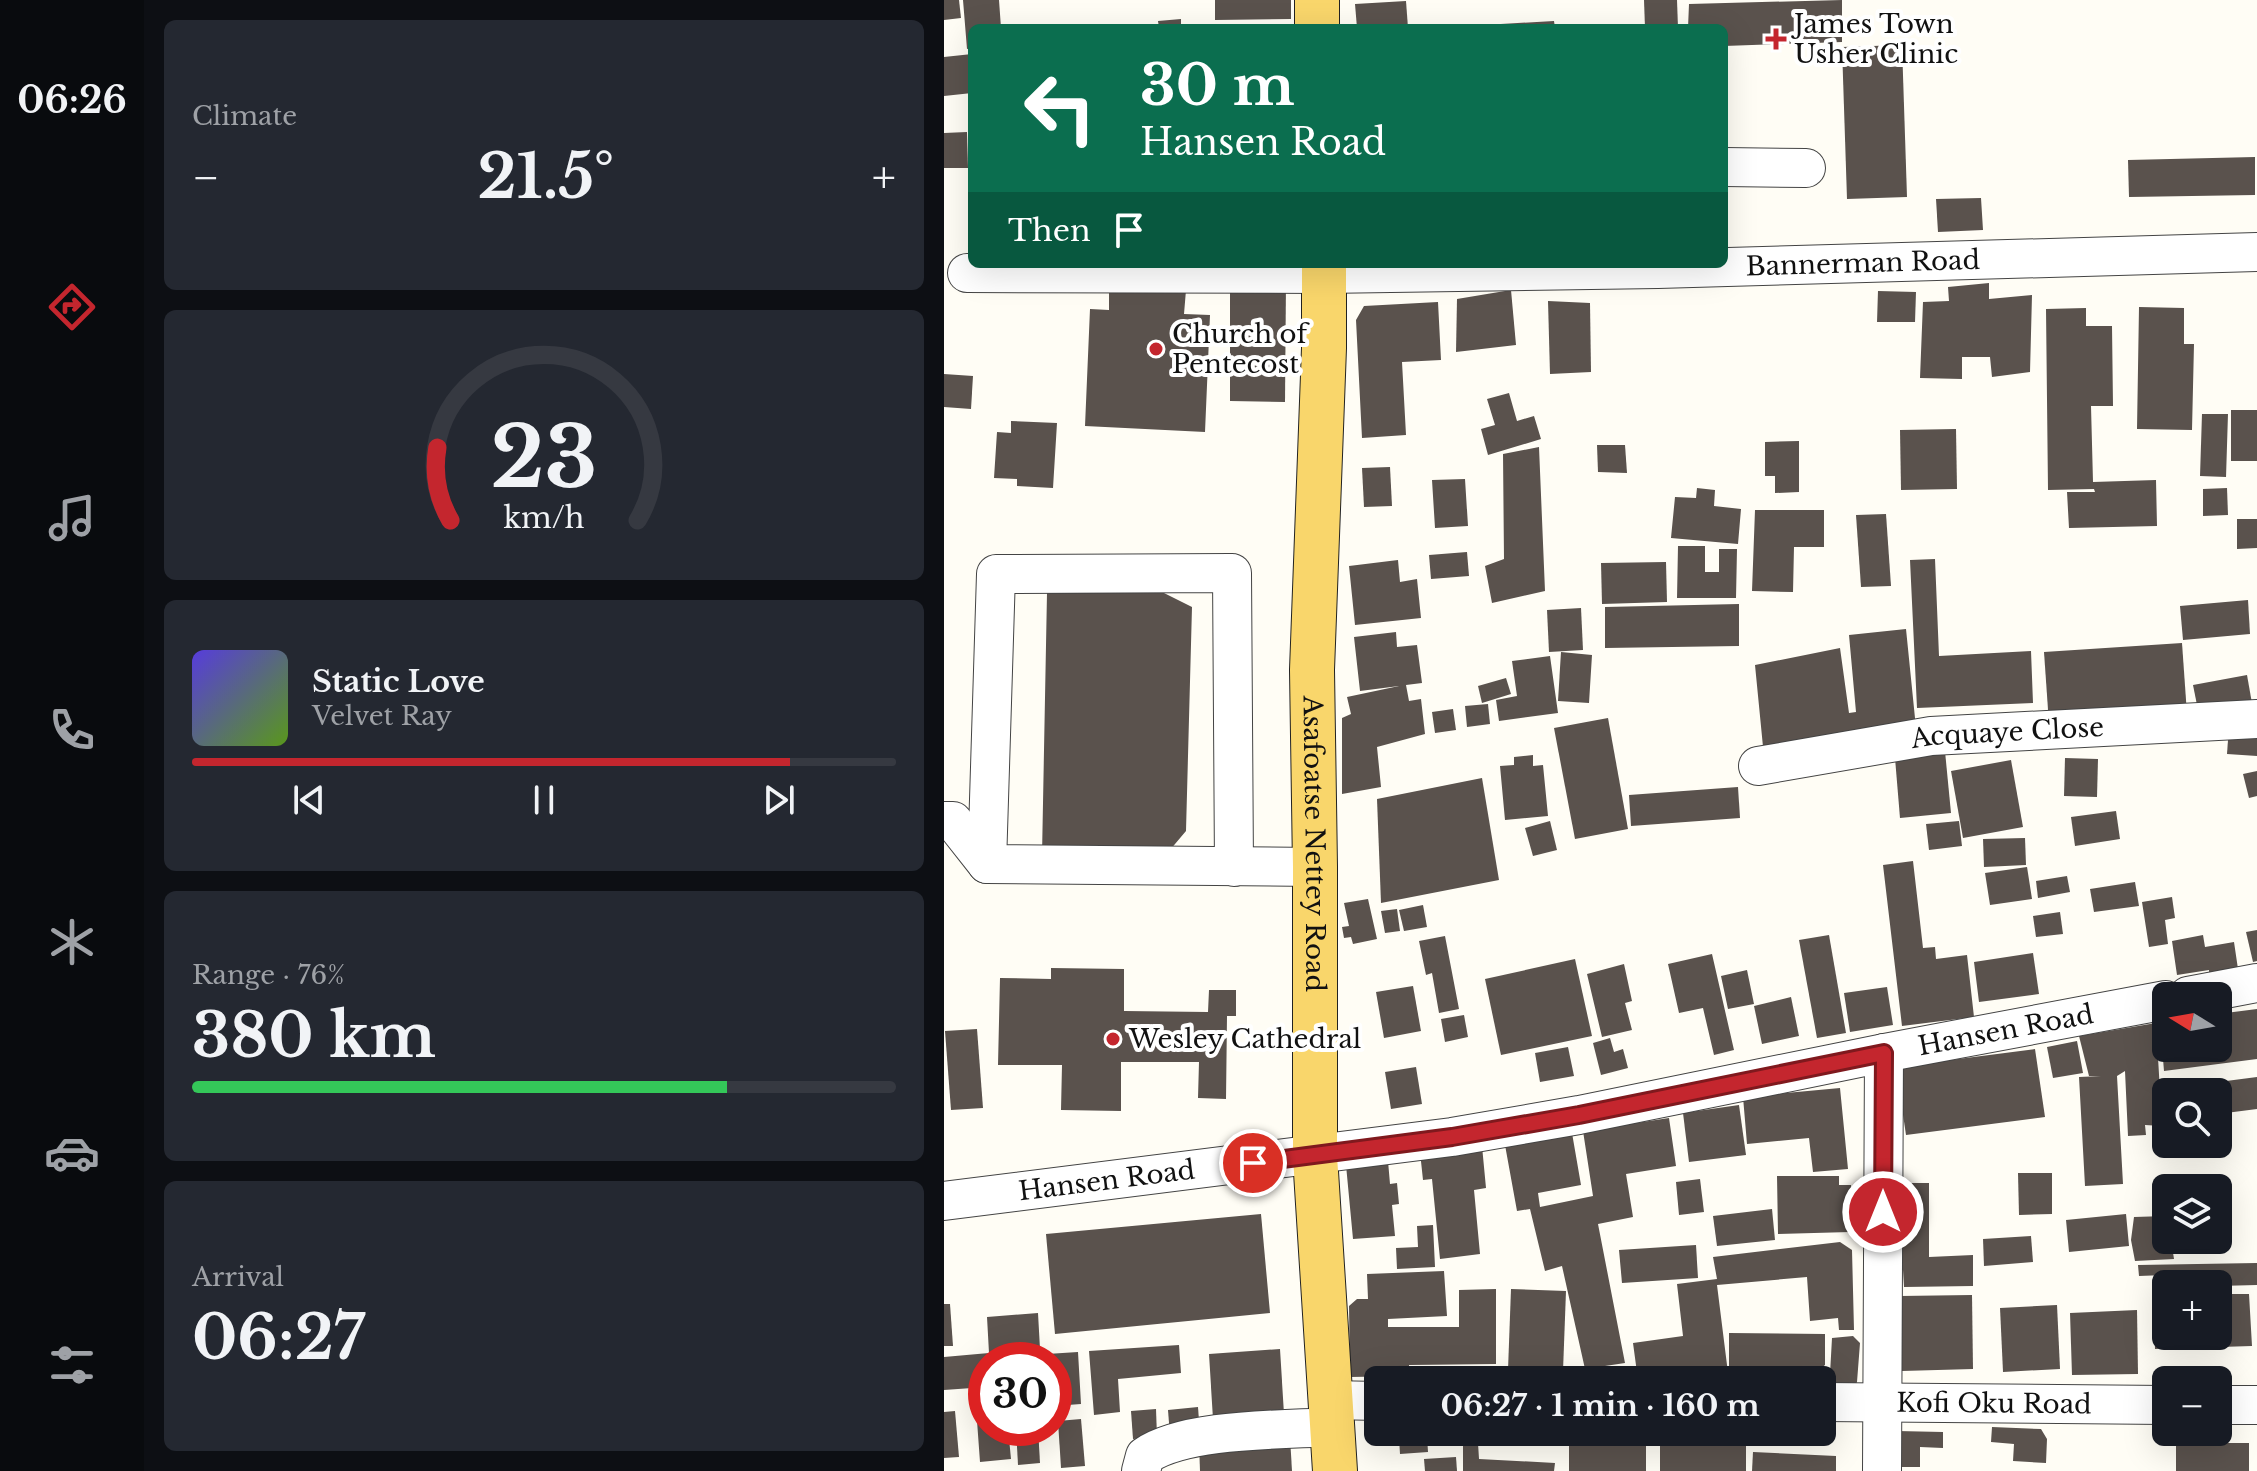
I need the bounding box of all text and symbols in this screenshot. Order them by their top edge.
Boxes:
place label: James Town Usher Clinic [1791,8,1958,70]
marker: James Town Usher Clinic [1765,28,1787,50]
text: 30 m [1140,51,1295,120]
icon: left [1008,56,1112,160]
text: 06:26 [17,78,127,123]
text: Climate [192,100,297,132]
text: Hansen Road [1140,120,1386,165]
text: 21.5° [478,140,614,214]
text: − [192,150,220,205]
text: + [872,150,896,205]
icon: arrive [1107,208,1151,252]
text: Then [1008,212,1091,249]
street label: Bannerman Road [1745,244,1981,283]
icon: directions [44,279,100,335]
place label: Church of Pentecost [1172,318,1311,380]
marker: Church of Pentecost [1147,340,1165,358]
text: 23 [490,406,598,509]
icon: music [44,490,100,546]
text: km/h [503,500,585,536]
text: Static Love [312,663,485,700]
street label: Asafoatse Nettey Road [1296,694,1331,992]
text: Velvet Ray [312,700,452,732]
icon: phone [44,702,100,758]
street label: Acquaye Close [1907,711,2105,755]
icon: previous [287,778,331,822]
icon: pause [522,778,566,822]
icon: next [757,778,801,822]
icon: climate [44,914,100,970]
text: Range · 76% [192,959,345,991]
north arrow [2152,982,2232,1062]
map controls [2152,982,2232,1446]
street label: Hansen Road [1915,998,2096,1062]
text: 380 km [192,999,436,1073]
place label: Wesley Cathedral [1128,1023,1361,1055]
marker: Wesley Cathedral [1104,1030,1122,1048]
button: search [2152,1078,2232,1158]
icon: car [44,1125,100,1181]
pin [1219,1129,1287,1197]
icon: arrive [1231,1141,1275,1185]
street label: Hansen Road [1017,1154,1197,1207]
position arrow [1841,1170,1925,1254]
button: layers [2152,1174,2232,1254]
text: Arrival [192,1261,284,1293]
button: + [2152,1270,2232,1350]
text: 06:27 [192,1301,365,1375]
icon: filters [44,1337,100,1393]
speed limit sign: 30 [968,1342,1072,1446]
button: − [2152,1366,2232,1446]
text: 06:27 · 1 min · 160 m [1440,1387,1760,1424]
street label: Kofi Oku Road [1896,1387,2092,1420]

